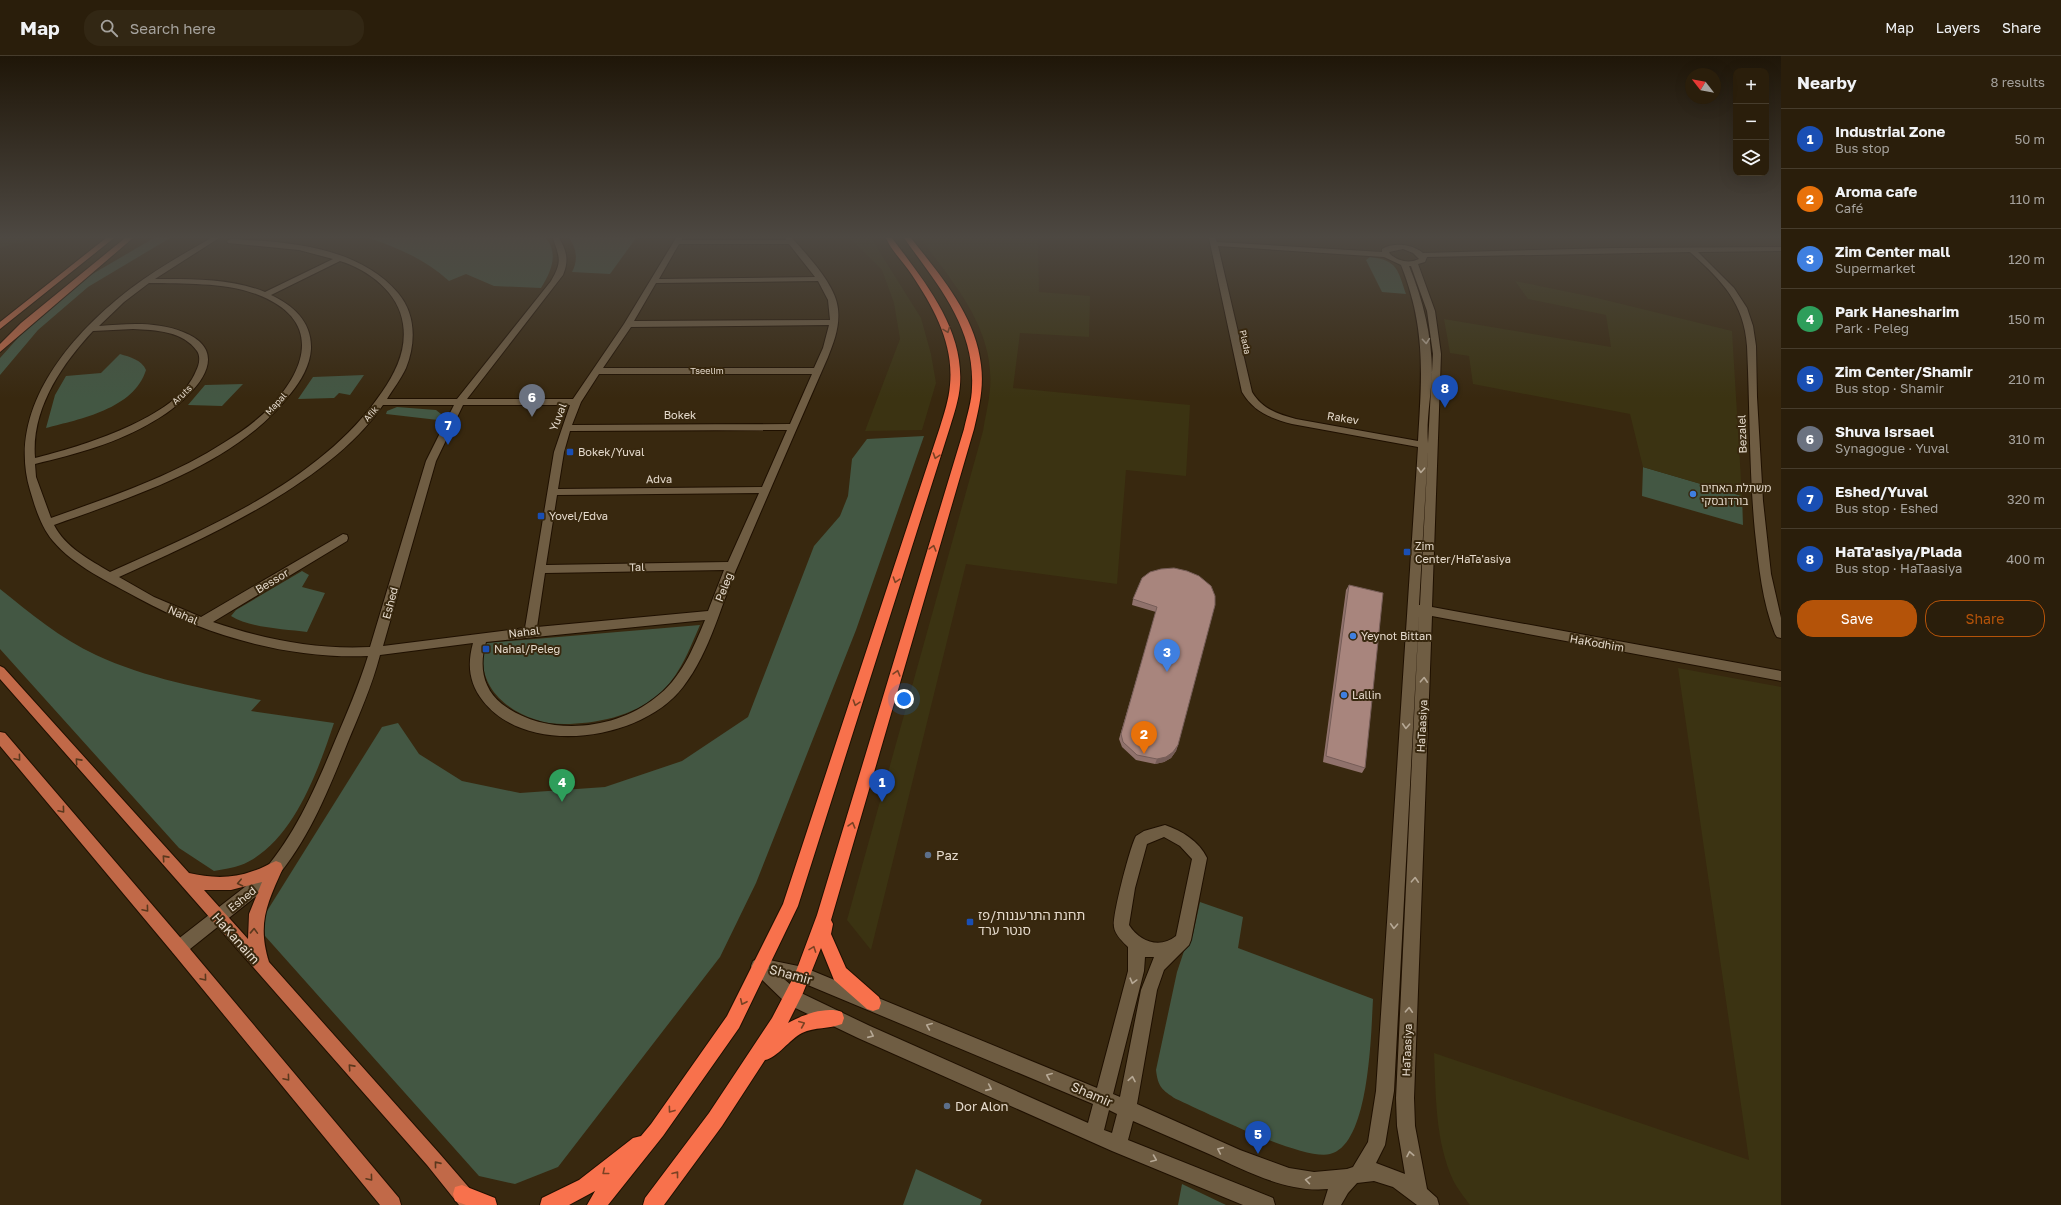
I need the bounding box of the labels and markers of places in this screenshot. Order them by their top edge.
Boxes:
pin: 8 [1432,375,1458,408]
pin: 6 [519,384,545,417]
pin: 7 [435,412,461,445]
place label: Bokek/Yuval [578,445,645,458]
marker: Bokek/Yuval [565,447,575,457]
place label: משתלת האחים בורדובסקי [1701,481,1771,507]
marker: משתלת האחים בורדובסקי [1688,489,1698,499]
place label: Yovel/Edva [549,509,608,522]
marker: Yovel/Edva [536,511,546,521]
place label: Zim Center/HaTa'asiya [1415,539,1511,565]
marker: Zim Center/HaTa'asiya [1402,547,1412,557]
place label: Yeynot Bittan [1361,629,1432,642]
marker: Yeynot Bittan [1348,631,1358,641]
pin: 3 [1154,639,1180,672]
place label: Nahal/Peleg [494,642,560,655]
marker: Nahal/Peleg [481,644,491,654]
place label: Lallin [1352,688,1381,701]
marker: Lallin [1339,690,1349,700]
pin: 2 [1131,721,1157,754]
pin: 4 [549,769,575,802]
pin: 1 [869,769,895,802]
place label: Paz [936,847,959,863]
marker: Paz [923,850,933,860]
place label: תחנת התרעננות/פז סנטר ערד [978,907,1085,938]
marker: תחנת התרעננות/פז סנטר ערד [965,917,975,927]
place label: Dor Alon [955,1098,1009,1114]
marker: Dor Alon [942,1101,952,1111]
pin: 5 [1245,1121,1271,1154]

